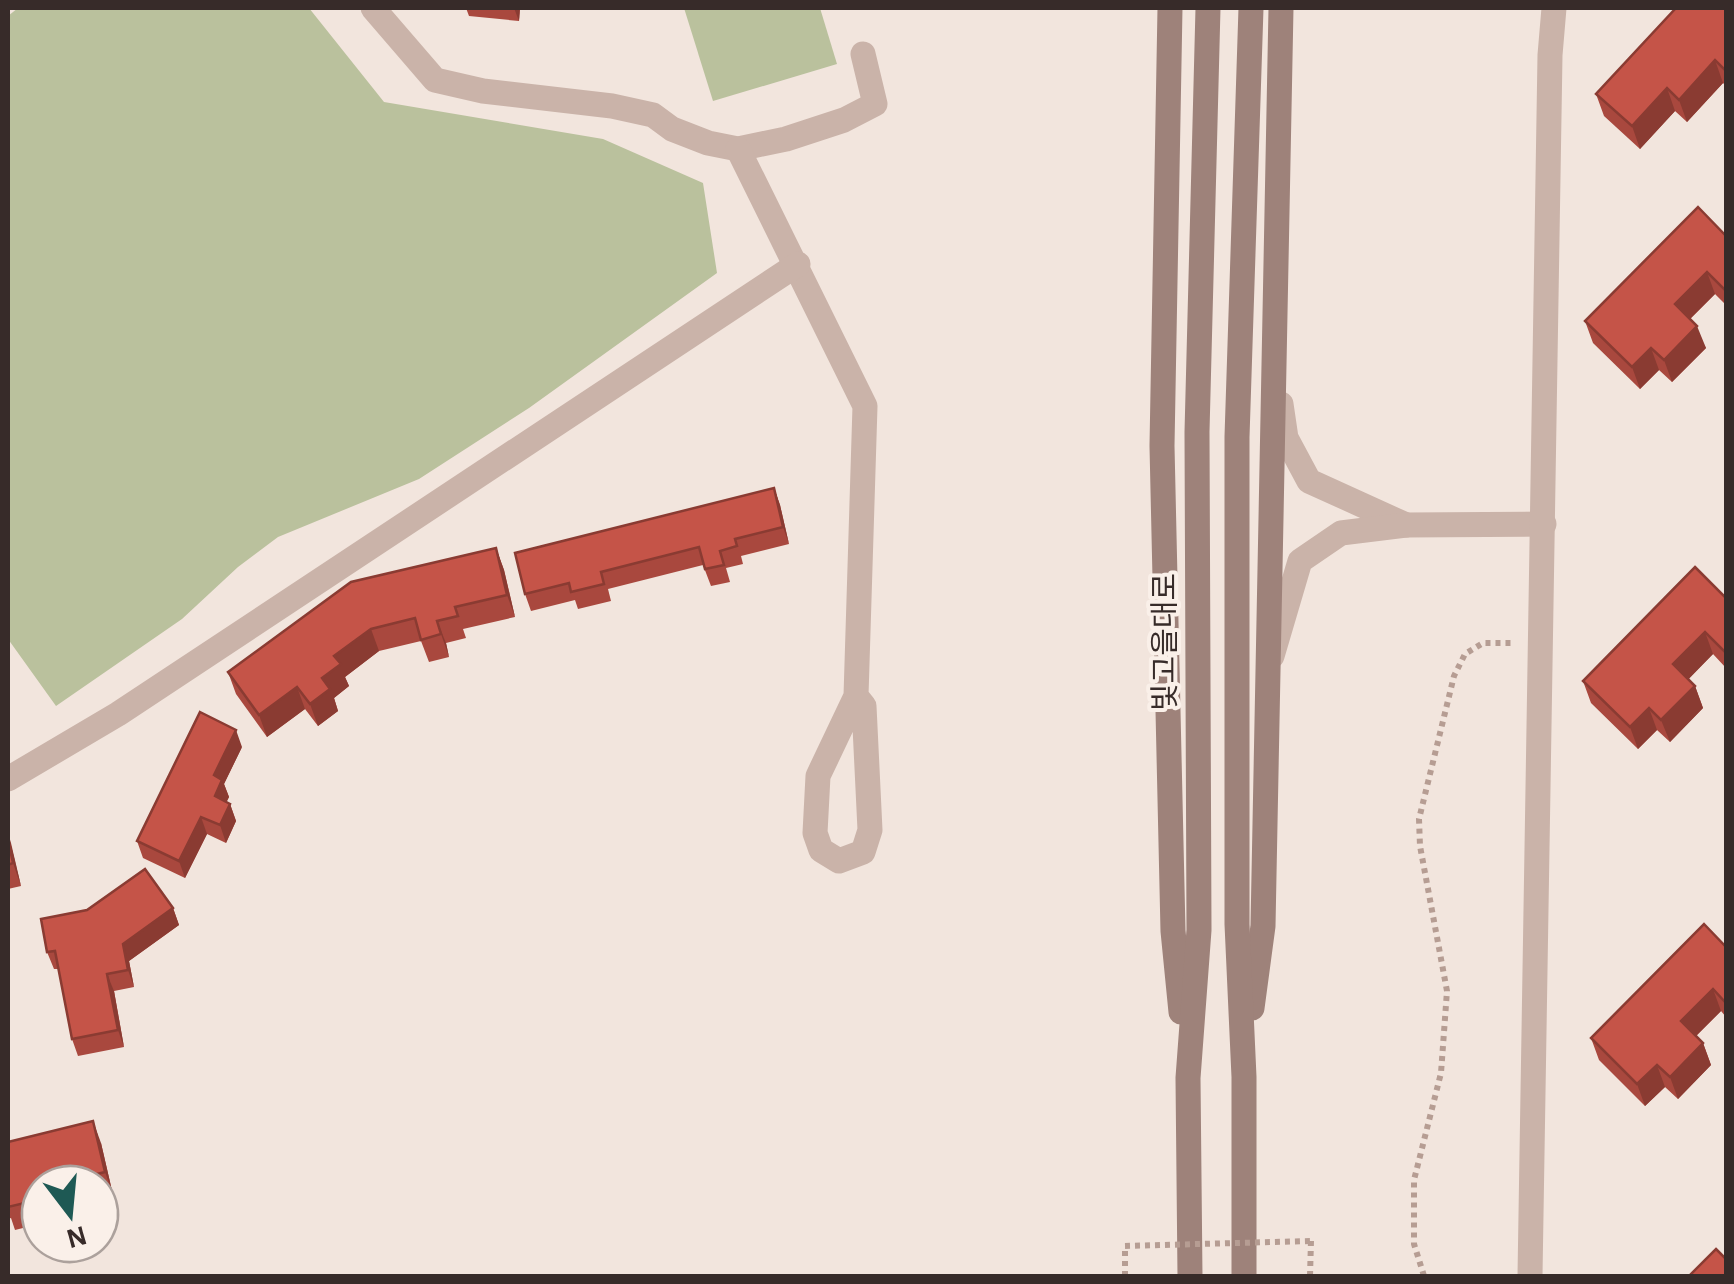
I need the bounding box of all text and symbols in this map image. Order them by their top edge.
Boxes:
street label: 빛고을대로 [1150,573,1181,711]
north arrow [20,1164,120,1264]
text: N [63,1220,90,1252]

